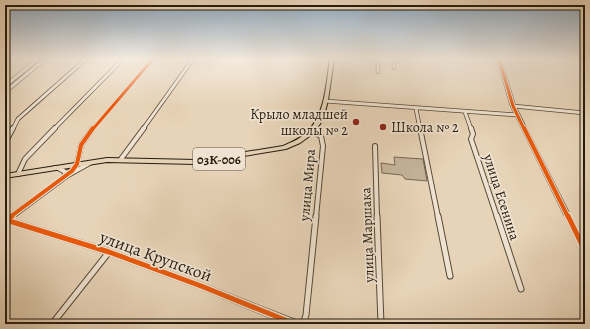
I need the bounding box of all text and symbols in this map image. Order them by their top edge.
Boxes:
place label: Крыло младшей школы № 2 [250,105,348,140]
marker: Крыло младшей школы № 2 [351,117,361,127]
place label: Школа № 2 [391,118,459,137]
marker: Школа № 2 [378,122,388,132]
road number: 03К-006 [193,148,245,170]
street label: улица Мира [295,148,320,223]
street label: улица Есенина [478,151,525,243]
street label: улица Маршака [356,186,379,284]
street label: улица Крупской [96,225,215,287]

